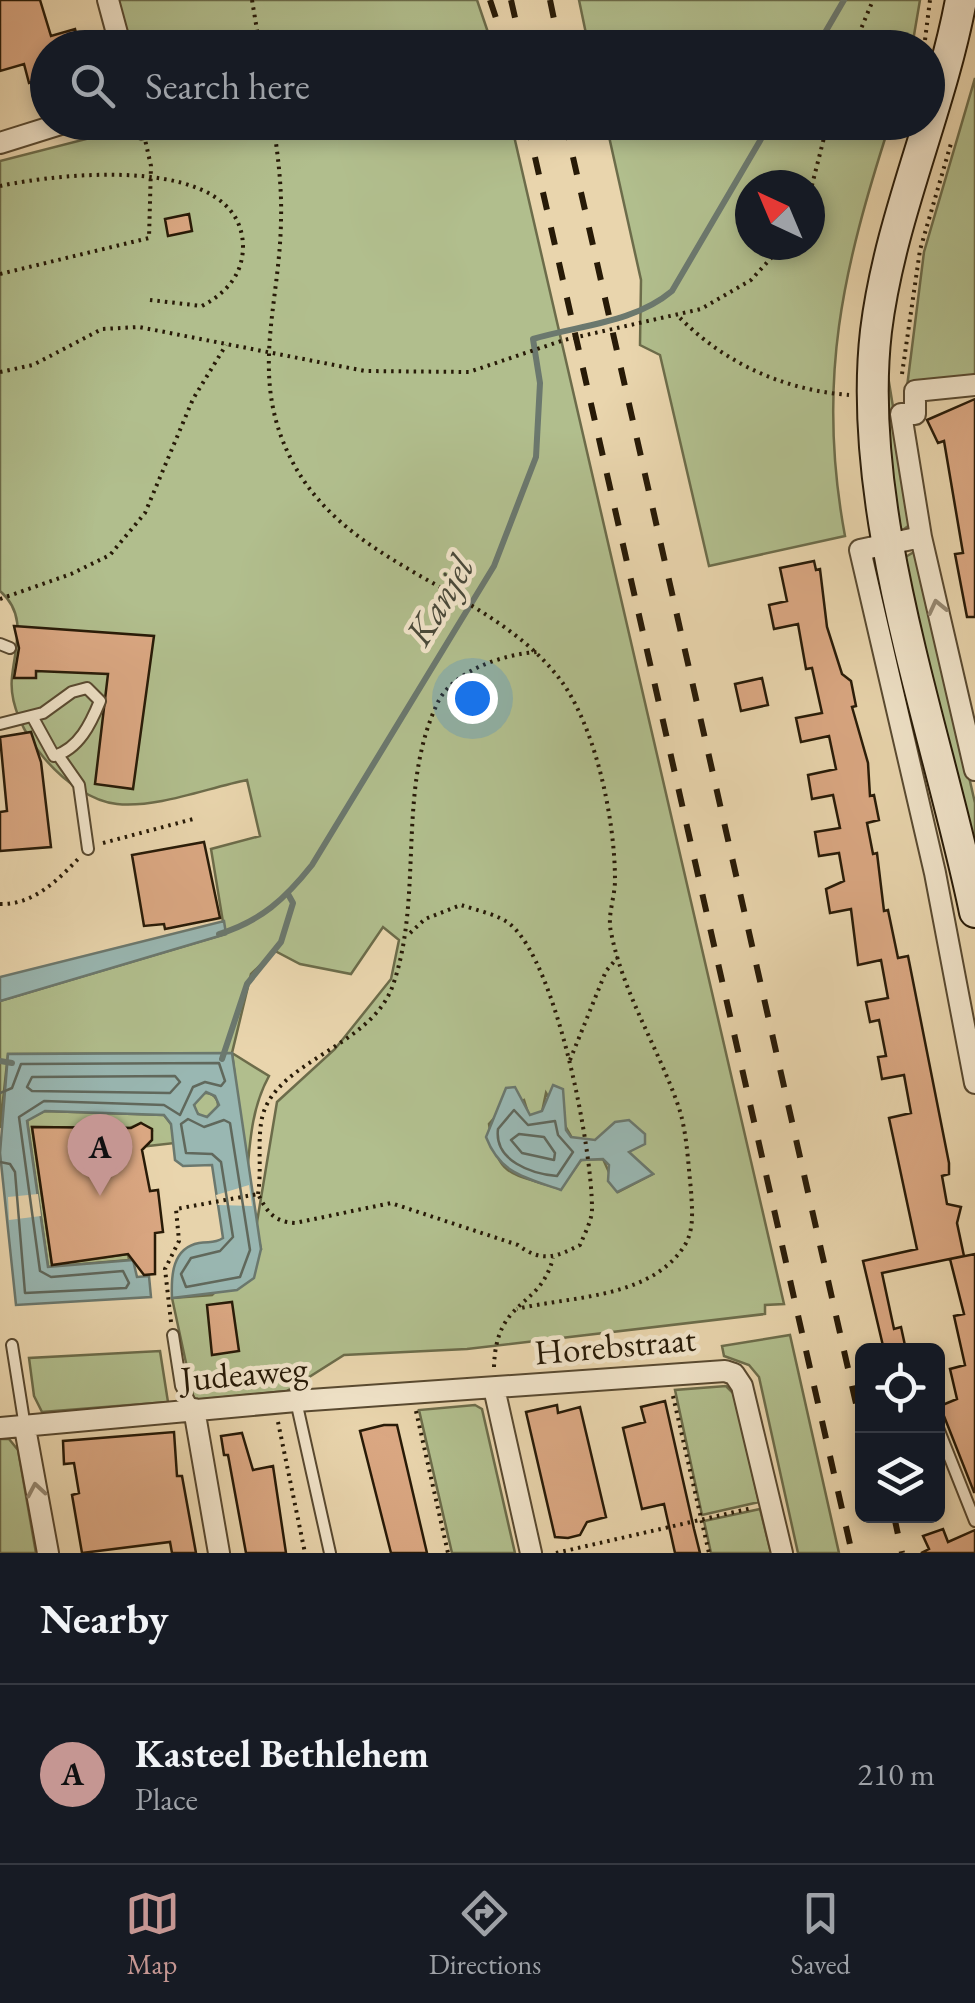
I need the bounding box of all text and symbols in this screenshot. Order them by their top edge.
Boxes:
search box [30,30,945,140]
icon: search [65,58,120,113]
text: Search here [145,61,310,110]
north arrow [735,170,825,260]
water label: Kanjel [393,545,485,655]
one-way arrow [928,599,949,616]
your location [447,673,498,724]
pin: A [68,1114,132,1196]
street label: Horebstraat [532,1316,698,1374]
map controls [855,1343,945,1523]
button: locate [855,1343,945,1433]
street label: Judeaweg [176,1345,310,1401]
button: layers [855,1433,945,1523]
one-way arrow [27,1482,48,1499]
text: Nearby [40,1591,169,1646]
text: Kasteel Bethlehem [135,1729,429,1778]
text: A [61,1753,84,1795]
text: 210 m [858,1753,935,1795]
text: Place [135,1778,198,1820]
tab: Map [125,1886,180,1982]
tab: Directions [429,1886,541,1982]
tab: Saved [790,1886,850,1982]

